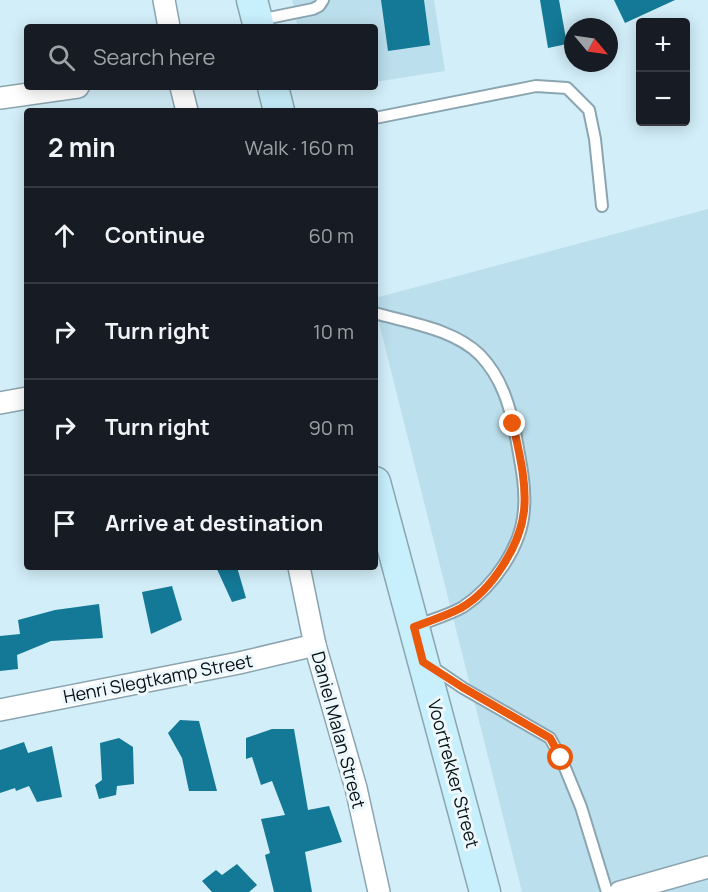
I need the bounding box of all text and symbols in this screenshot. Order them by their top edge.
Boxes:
north arrow [564,18,618,72]
map controls [636,18,690,126]
button: + [636,18,690,72]
search box [24,24,378,90]
icon: search [45,41,78,74]
text: Search here [93,42,215,72]
button: − [636,72,690,126]
text: 2 min [48,129,116,165]
text: Walk · 160 m [245,134,354,161]
icon: ahead [48,219,81,252]
text: Continue [105,220,205,250]
text: 60 m [308,222,354,249]
icon: right [48,315,81,348]
text: Turn right [105,316,210,346]
text: 10 m [313,318,354,345]
route end [499,410,525,436]
icon: right [48,411,81,444]
text: Turn right [105,412,210,442]
text: 90 m [308,414,354,441]
icon: arrive [48,507,81,540]
text: Arrive at destination [105,508,323,538]
street label: Henri Slegtkamp Street [61,648,255,708]
street label: Daniel Malan Street [306,648,371,811]
street label: Voortrekker Street [423,697,485,851]
route start [547,744,573,770]

